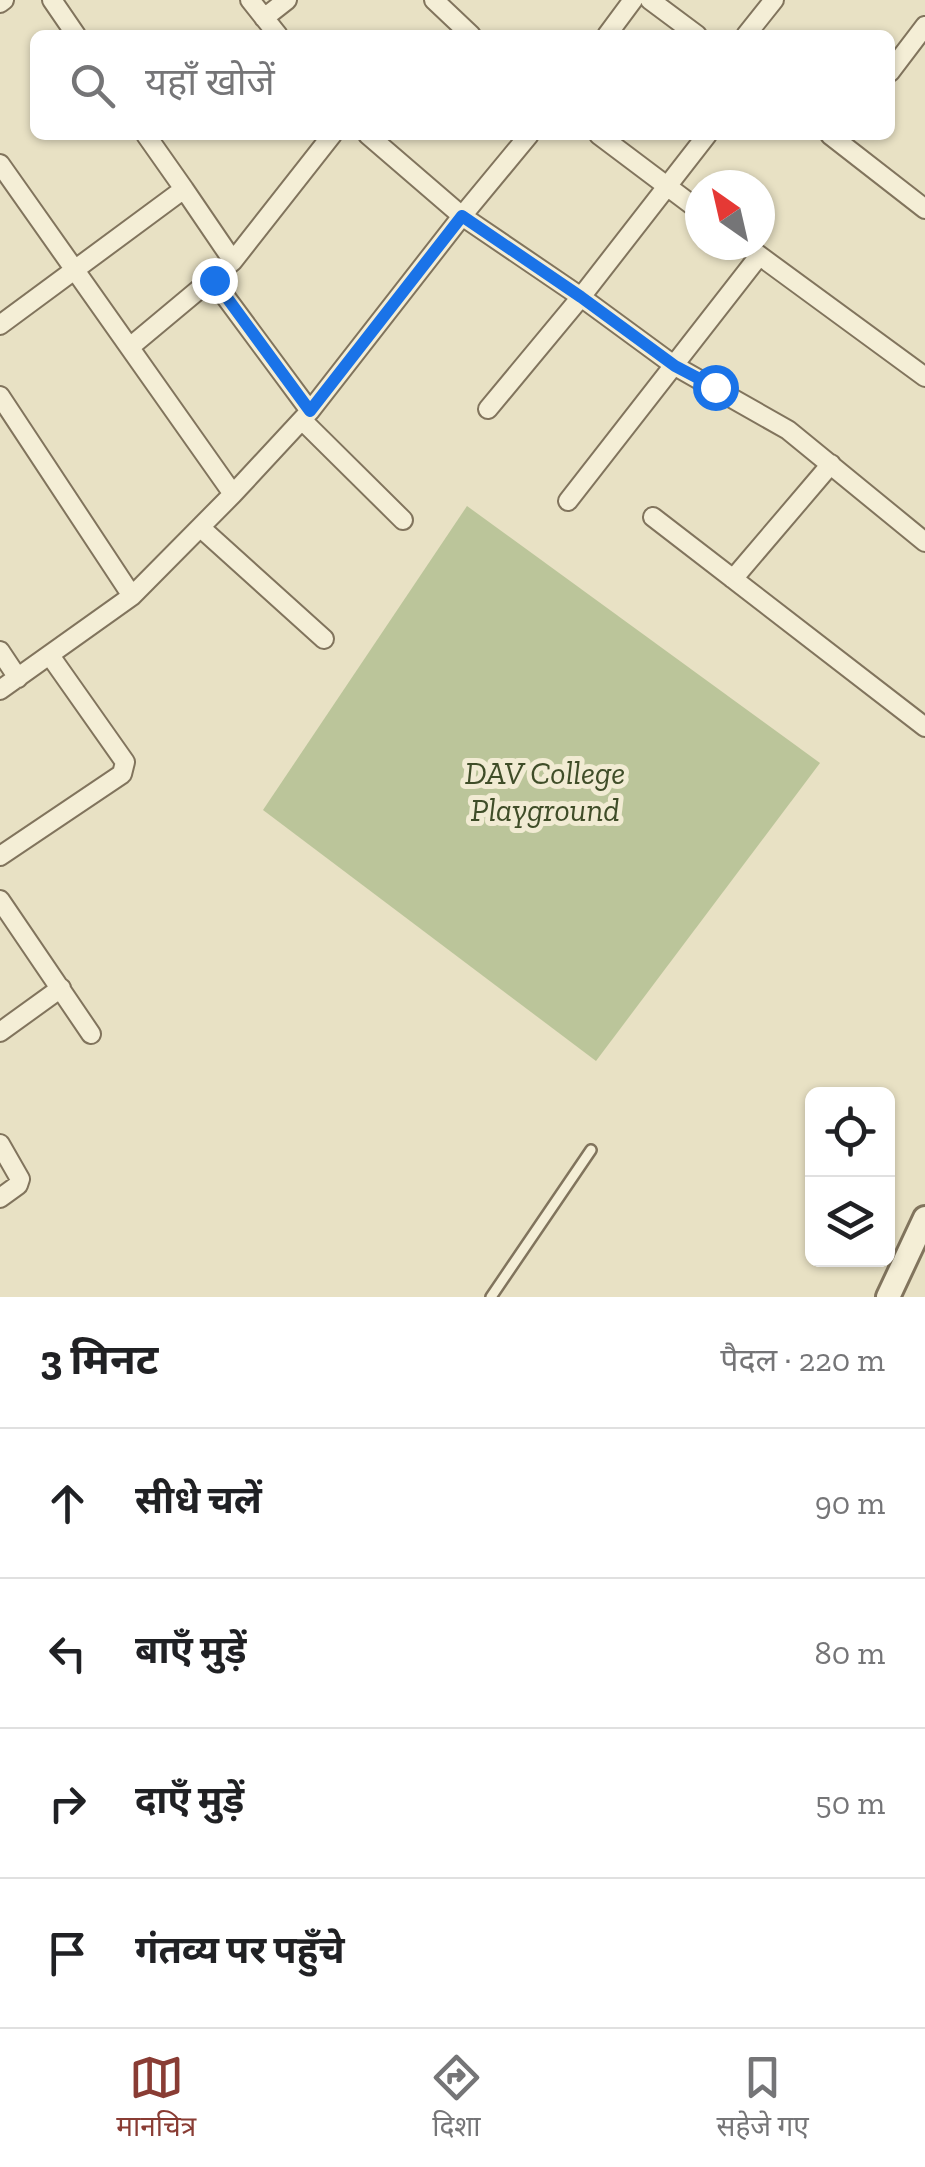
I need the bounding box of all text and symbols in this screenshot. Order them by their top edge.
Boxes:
search box [30,30,895,140]
icon: search [65,58,120,113]
text: यहाँ खोजें [145,59,275,105]
north arrow [685,170,775,260]
route end [192,258,238,304]
route start [693,365,739,411]
park label: DAV College Playground [465,754,625,829]
map controls [805,1087,895,1267]
button: locate [805,1087,895,1177]
button: layers [805,1177,895,1267]
text: 3 मिनट [40,1334,158,1385]
text: पैदल · 220 m [720,1341,885,1379]
icon: ahead [40,1476,95,1531]
text: सीधे चलें [135,1477,262,1523]
text: 90 m [815,1484,885,1522]
icon: left [40,1626,95,1681]
text: बाएँ मुड़ें [135,1627,246,1673]
text: 80 m [814,1634,885,1672]
icon: right [40,1776,95,1831]
text: दाएँ मुड़ें [135,1777,244,1823]
text: 50 m [815,1784,885,1822]
icon: arrive [40,1926,95,1981]
text: गंतव्य पर पहुँचे [135,1927,345,1973]
tab: मानचित्र [116,2050,196,2147]
tab: दिशा [429,2050,484,2147]
tab: सहेजे गए [717,2050,809,2147]

